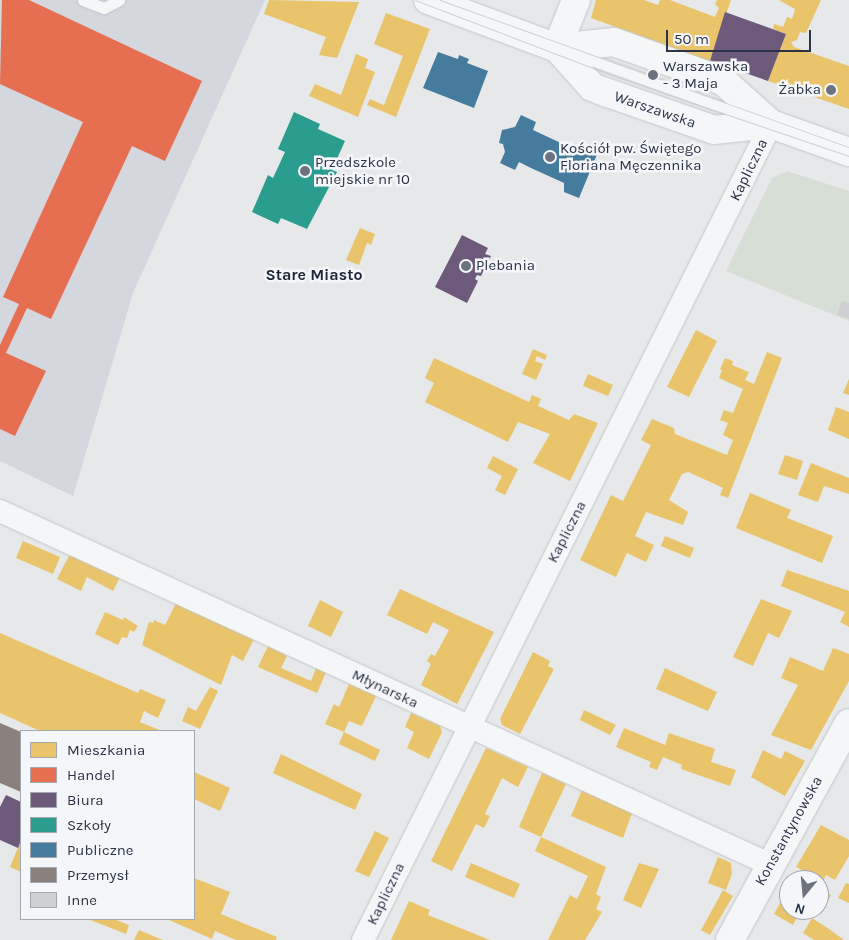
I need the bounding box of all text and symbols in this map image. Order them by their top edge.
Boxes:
scale bar [669,20,814,52]
text: 50 m [674,30,709,48]
place label: Warszawska - 3 Maja [663,57,748,92]
marker: Warszawska - 3 Maja [647,69,659,81]
place label: Żabka [778,81,821,99]
marker: Żabka [825,84,837,96]
street label: Warszawska [612,88,698,132]
street label: Kapliczna [726,136,772,204]
place label: Kościół pw. Świętego Floriana Męczennika [560,139,702,174]
marker: Kościół pw. Świętego Floriana Męczennika [544,151,556,163]
place label: Przedszkole miejskie nr 10 [315,153,410,188]
marker: Przedszkole miejskie nr 10 [299,165,311,177]
place label: Plebania [476,257,535,275]
marker: Plebania [460,260,472,272]
district label: Stare Miasto [265,265,363,285]
street label: Kapliczna [544,498,590,566]
street label: Młynarska [349,666,421,712]
legend [20,730,195,920]
text: Mieszkania [67,741,145,759]
text: Handel [67,766,115,784]
street label: Konstantynowska [751,773,827,889]
text: Biura [67,791,104,809]
text: Szkoły [67,816,111,834]
text: Publiczne [67,841,134,859]
street label: Kapliczna [363,860,409,928]
text: Przemysł [67,866,129,884]
north arrow [779,870,829,920]
text: Inne [67,891,97,909]
text: N [792,899,807,918]

